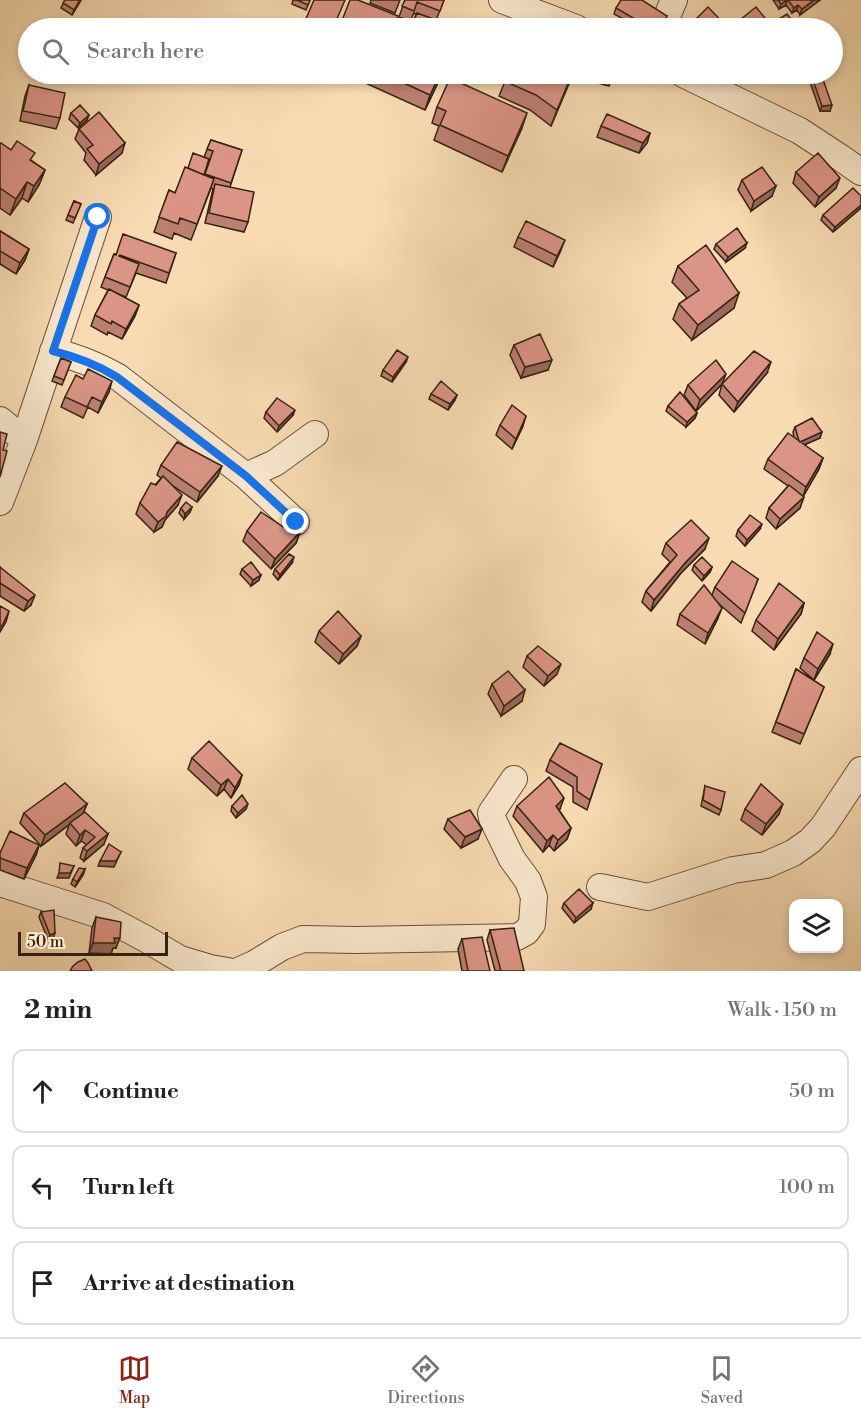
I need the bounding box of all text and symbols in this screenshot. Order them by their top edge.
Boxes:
search box [18,18,843,84]
icon: search [39,35,72,68]
text: Search here [87,38,204,65]
route start [84,203,110,229]
route end [282,508,308,534]
map controls [789,899,843,953]
button: layers [789,899,843,953]
scale bar [18,929,168,956]
text: 50 m [27,932,64,952]
text: 2 min [24,994,92,1026]
text: Walk · 150 m [728,998,837,1023]
icon: ahead [26,1075,59,1108]
text: Continue [83,1078,179,1105]
text: 50 m [789,1079,835,1104]
icon: left [26,1171,59,1204]
text: Turn left [83,1174,174,1201]
text: 100 m [779,1175,835,1200]
icon: arrive [26,1267,59,1300]
text: Arrive at destination [83,1270,295,1297]
tab: Map [118,1352,151,1408]
tab: Directions [387,1352,465,1408]
tab: Saved [701,1352,743,1408]

